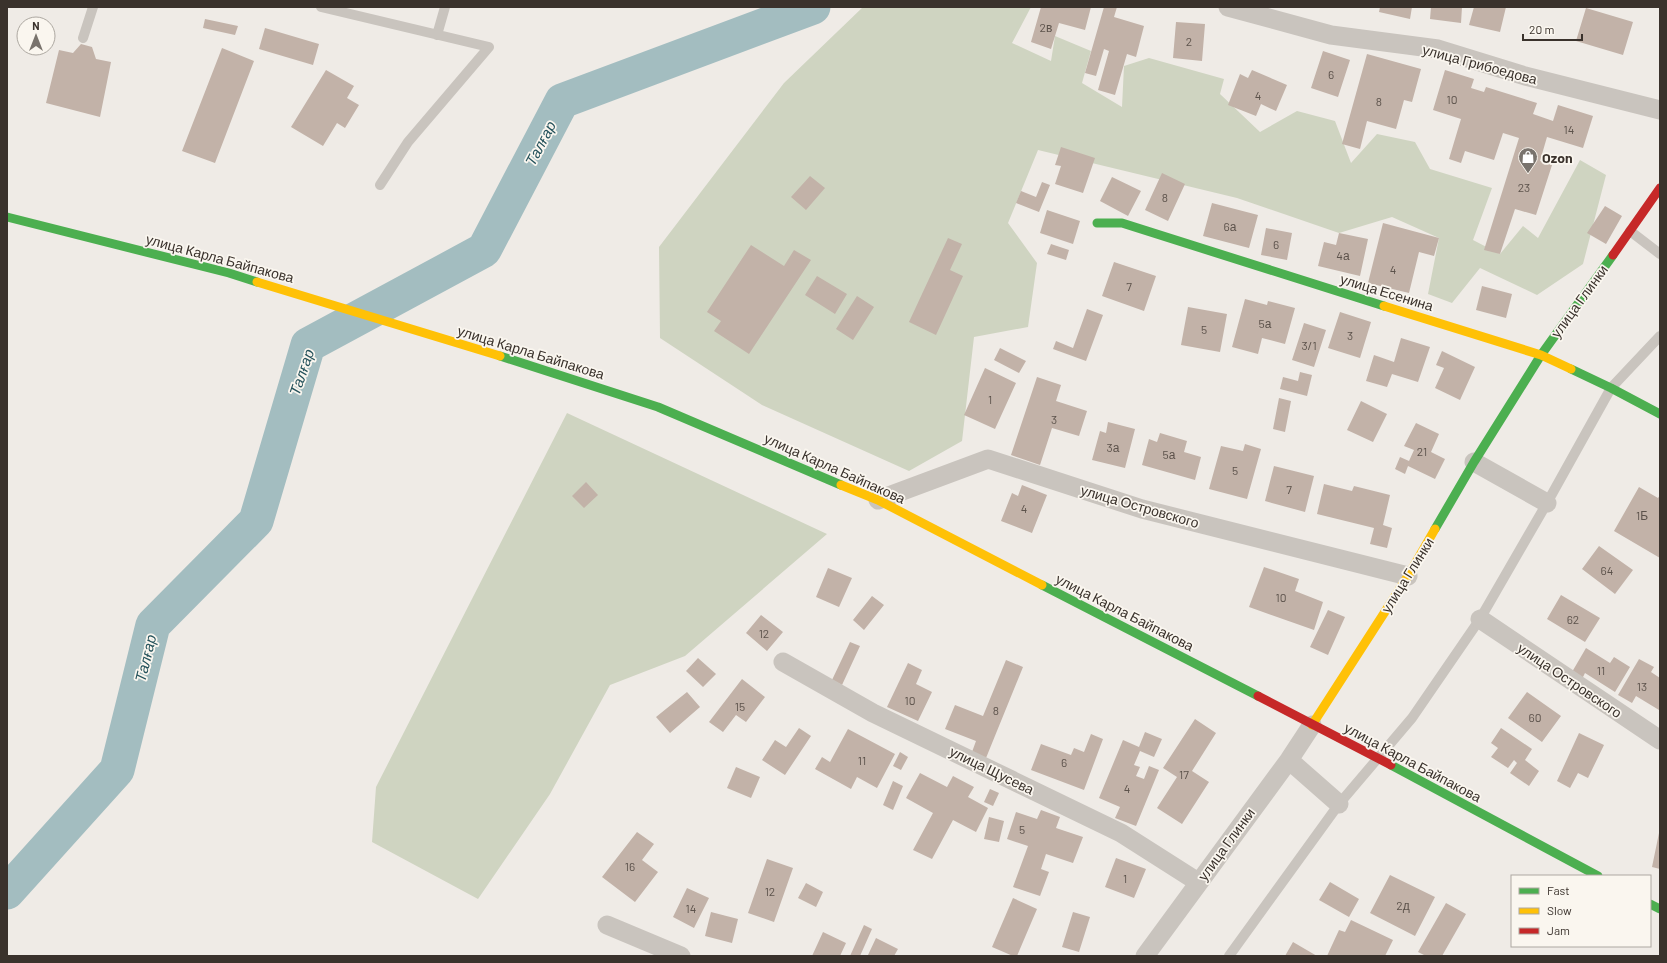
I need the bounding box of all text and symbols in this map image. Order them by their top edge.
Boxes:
north arrow [16,16,56,56]
scale bar [1523,16,1582,42]
text: N [32,19,40,32]
house number: 2в [1040,20,1052,34]
text: 20 m [1529,22,1555,36]
house number: 2 [1186,34,1192,48]
street label: улица Грибоедова [1421,41,1539,88]
house number: 6 [1328,67,1334,81]
house number: 4 [1255,88,1261,102]
house number: 10 [1447,92,1457,106]
house number: 8 [1376,94,1382,108]
water label: Талғар [521,118,559,168]
house number: 14 [1564,122,1574,136]
shop icon: Ozon [1517,146,1539,174]
place label: Ozon [1542,149,1573,166]
house number: 23 [1518,180,1530,194]
house number: 8 [1162,190,1168,204]
house number: 6а [1224,219,1237,233]
street label: улица Карла Байпакова [144,230,296,286]
house number: 6 [1273,237,1279,251]
house number: 4а [1336,248,1350,262]
street label: улица Глинки [1547,261,1611,341]
house number: 4 [1390,262,1396,276]
street label: улица Есенина [1338,270,1436,314]
house number: 7 [1126,279,1132,293]
house number: 5а [1259,316,1272,330]
street label: улица Карла Байпакова [456,322,607,382]
house number: 5 [1201,322,1207,336]
house number: 3 [1347,328,1353,342]
house number: 3/1 [1301,338,1317,352]
water label: Талғар [285,346,317,398]
house number: 1 [988,392,992,406]
house number: 3 [1051,412,1057,426]
street label: улица Карла Байпакова [762,429,908,507]
house number: 3а [1107,440,1120,454]
house number: 21 [1417,444,1427,458]
house number: 5а [1163,447,1176,461]
house number: 5 [1232,463,1238,477]
street label: улица Островского [1079,481,1201,531]
house number: 7 [1286,482,1292,496]
house number: 4 [1021,501,1027,515]
house number: 1Б [1636,508,1648,522]
street label: улица Глинки [1377,534,1437,616]
house number: 64 [1601,563,1613,577]
street label: улица Карла Байпакова [1053,570,1197,654]
house number: 10 [1276,590,1286,604]
house number: 62 [1567,612,1579,626]
house number: 12 [759,626,769,640]
water label: Талғар [130,633,160,683]
street label: улица Островского [1515,639,1626,721]
house number: 11 [1597,663,1605,677]
house number: 13 [1637,679,1647,693]
house number: 10 [905,693,915,707]
house number: 15 [735,699,745,713]
house number: 8 [993,703,999,717]
house number: 60 [1529,710,1541,724]
street label: улица Карла Байпакова [1342,719,1485,805]
street label: улица Щусева [947,742,1037,798]
house number: 11 [858,753,866,767]
house number: 6 [1061,755,1067,769]
house number: 17 [1179,767,1189,781]
house number: 4 [1124,781,1130,795]
street label: улица Глинки [1194,804,1258,884]
house number: 5 [1019,822,1025,836]
house number: 16 [625,859,635,873]
house number: 1 [1123,871,1127,885]
legend [1511,875,1651,947]
text: Fast [1547,883,1570,897]
house number: 12 [765,884,775,898]
house number: 2д [1396,898,1410,913]
house number: 14 [686,901,696,915]
text: Slow [1547,903,1572,917]
text: Jam [1547,923,1570,937]

